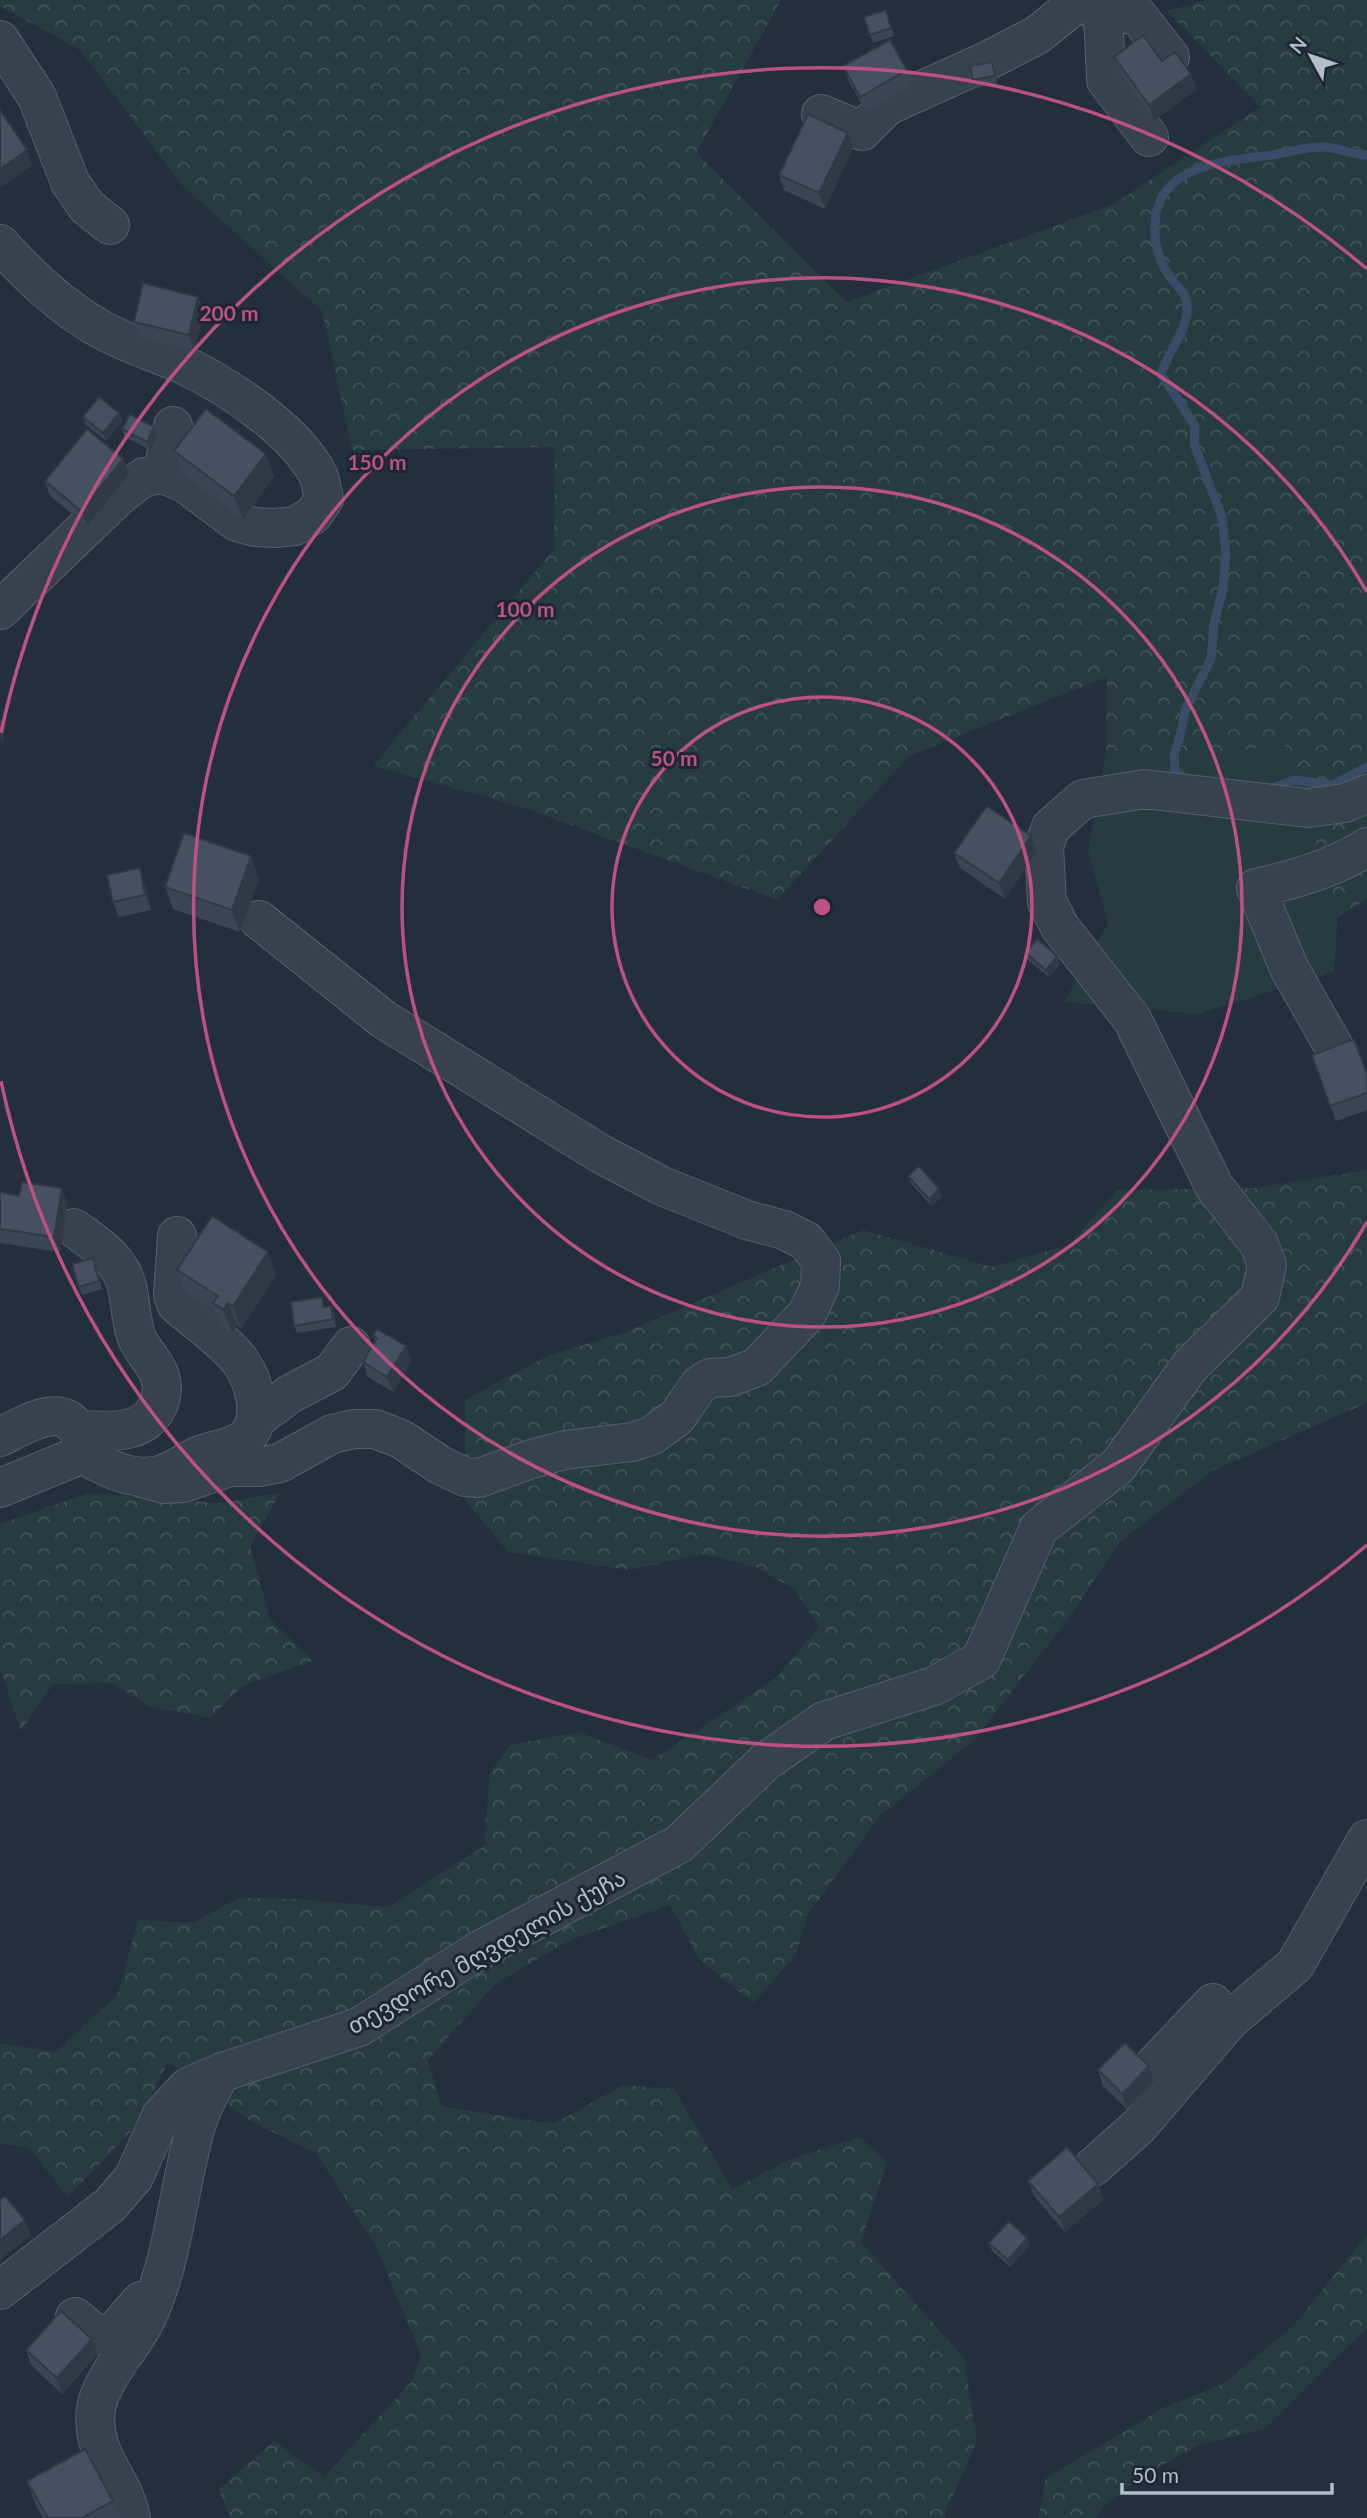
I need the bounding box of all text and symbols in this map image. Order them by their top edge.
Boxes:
north arrow [1276,21,1346,91]
text: N [1284,32,1311,58]
text: 200 m [199,300,259,325]
text: 150 m [347,449,407,474]
text: 100 m [495,596,555,621]
text: 50 m [650,745,698,770]
centre of rings [810,895,834,919]
street label: თევდორე მღვდელის ქუჩა [342,1863,630,2040]
scale bar [1122,2452,1332,2496]
text: 50 m [1132,2462,1179,2487]

